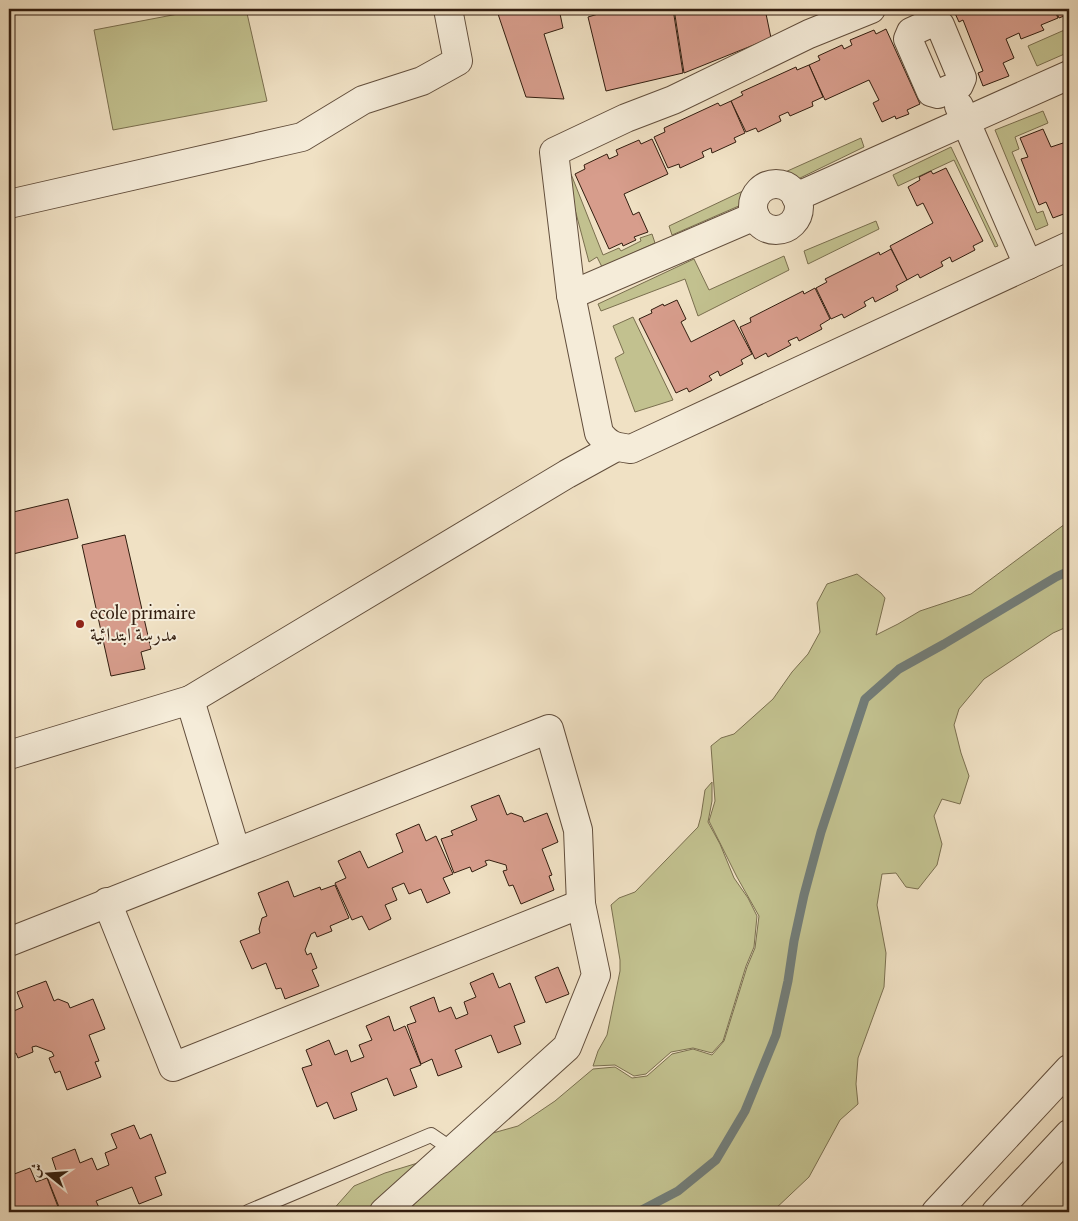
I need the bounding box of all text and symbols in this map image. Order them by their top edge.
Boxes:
place label: ecole primaire مدرسة ابتدائية [90,601,196,647]
marker: ecole primaire مدرسة ابتدائية [74,618,86,630]
north arrow [22,1148,72,1198]
text: ش [26,1161,46,1179]

